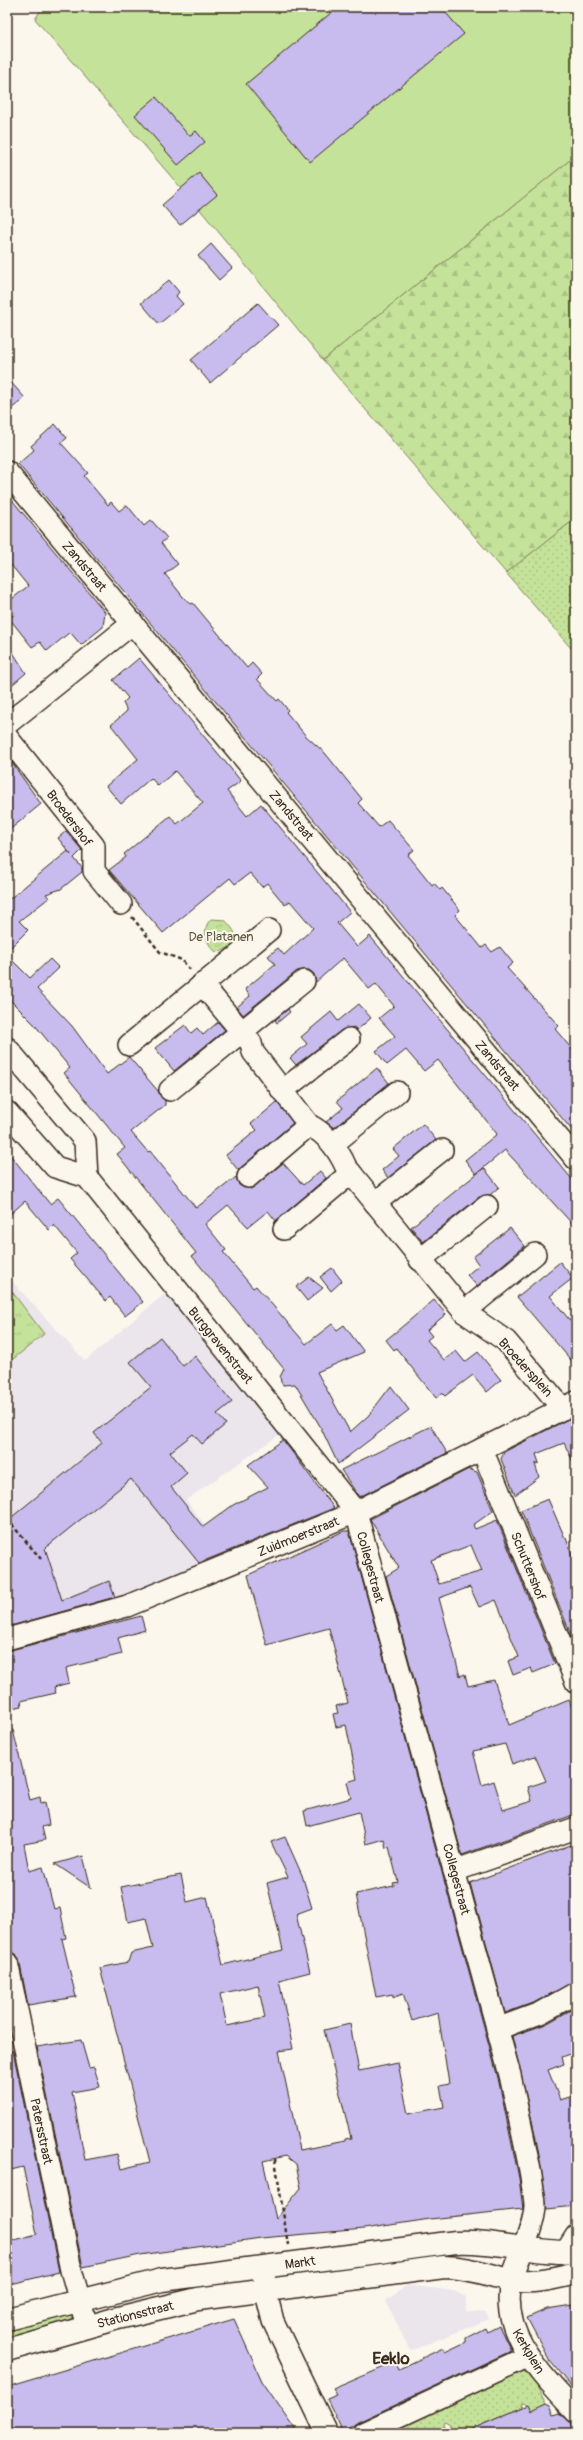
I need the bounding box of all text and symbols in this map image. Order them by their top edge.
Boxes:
street label: Zandstraat [59,538,110,596]
street label: Broedershof [43,787,96,851]
street label: Zandstraat [266,787,317,845]
park label: De Platanen [188,929,254,945]
street label: Zandstraat [472,1037,523,1095]
street label: Burggravenstraat [184,1304,257,1388]
street label: Broedersplein [495,1335,556,1400]
street label: Zuidmoerstraat [255,1513,342,1561]
street label: Collegestraat [353,1530,387,1605]
street label: Schuttershof [507,1530,549,1604]
street label: Collegestraat [439,1842,473,1917]
street label: Patersstraat [26,2097,56,2166]
street label: Markt [284,2253,317,2273]
street label: Stationsstraat [95,2298,176,2332]
street label: Kerkplein [509,2326,548,2377]
district label: Eeklo [372,2348,410,2369]

